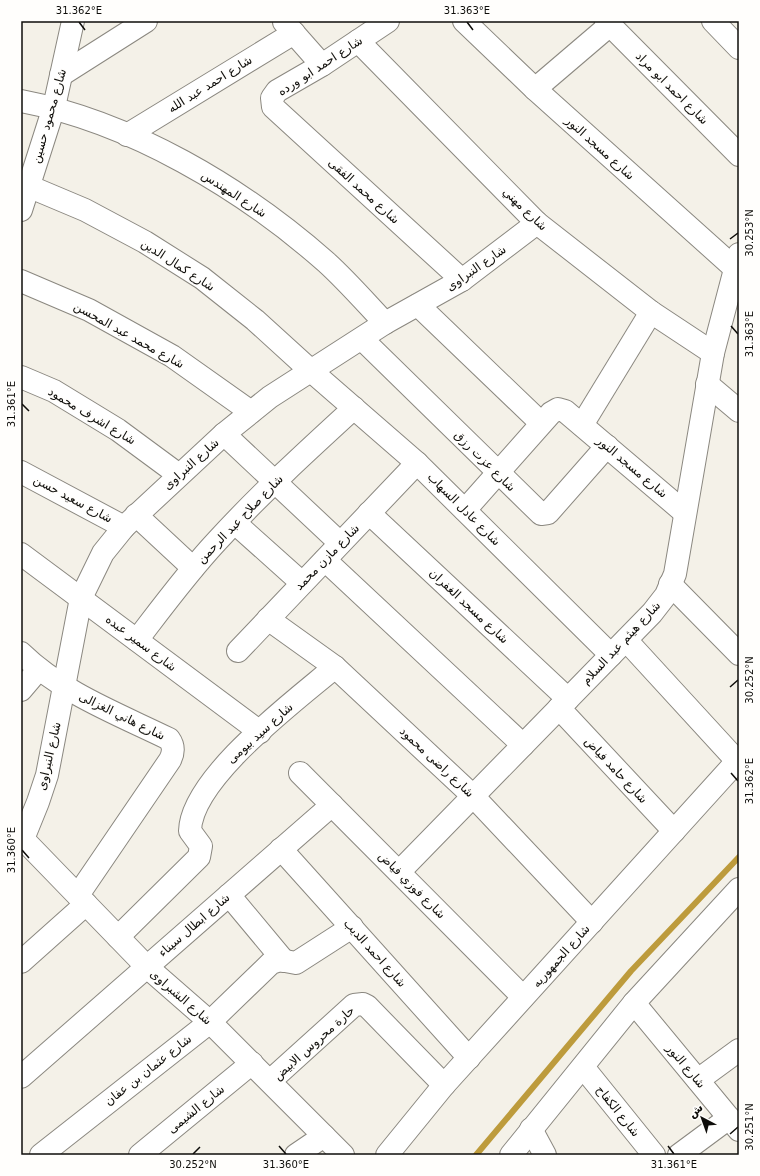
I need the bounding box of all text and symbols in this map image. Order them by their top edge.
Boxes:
text: 31.362°E [56,5,102,16]
text: 31.363°E [444,5,490,16]
street label: شارع احمد ابو ورده [275,33,366,99]
street label: شارع احمد ابو مراد [632,49,711,128]
street label: شارع احمد عبد الله [165,52,255,116]
street label: شارع محمود حسين [29,67,70,165]
street label: شارع مسجد النور [561,113,637,183]
street label: شارع محمد الفقى [325,155,402,227]
street label: شارع المهندس [198,168,269,221]
street label: شارع مهني [499,184,550,234]
text: 30.253°N [744,209,755,257]
street label: شارع كمال الدين [138,236,217,295]
street label: شارع النبراوى [443,242,509,295]
street label: شارع محمد عبد المحسن [71,299,187,372]
text: 31.363°E [744,311,755,357]
text: 31.361°E [6,381,17,427]
street label: شارع اشرف محمود [45,384,138,448]
street label: شارع عزت رزق [451,428,518,495]
street label: شارع مسجد النور [592,433,670,501]
street label: شارع النبراوى [160,435,222,493]
street label: شارع عادل السهاب [424,470,503,549]
street label: شارع سعيد حسن [31,472,115,527]
street label: شارع صلاح عبد الرحمن [194,472,287,567]
street label: شارع مازن محمد [292,521,363,594]
street label: شارع مسجد الغفران [426,566,511,647]
street label: شارع هيثم عبد السلام [579,598,664,688]
street label: شارع سمير عبده [102,612,179,675]
text: 30.252°N [744,656,755,704]
street label: شارع هاني الغزالى [76,689,167,744]
street label: شارع سيد بيومى [224,700,297,767]
street label: شارع النبراوى [34,720,65,792]
street label: شارع راضى محمود [396,724,477,801]
street label: شارع حامد فياض [581,734,650,807]
text: 31.362°E [744,758,755,804]
text: 31.360°E [6,827,17,873]
street label: شارع فوزي فياض [375,849,448,922]
street label: شارع ابطال سيناء [156,890,233,960]
street label: شارع احمد الديب [340,916,409,991]
street label: شارع الجمهوريه [529,922,594,991]
street label: شارع الشبراوى [147,966,215,1028]
street label: حارة محروس الابيض [271,1003,358,1084]
street label: شارع عثمان بن عفان [102,1032,195,1109]
street label: شارع النور [662,1040,708,1091]
street label: شارع الشيمى [165,1082,228,1137]
street label: شارع الكفاح [592,1083,643,1140]
north arrow [682,1098,722,1138]
text: ش [686,1101,706,1121]
text: 30.251°N [744,1103,755,1151]
text: 30.252°N [169,1159,217,1170]
text: 31.360°E [263,1159,309,1170]
text: 31.361°E [651,1159,697,1170]

